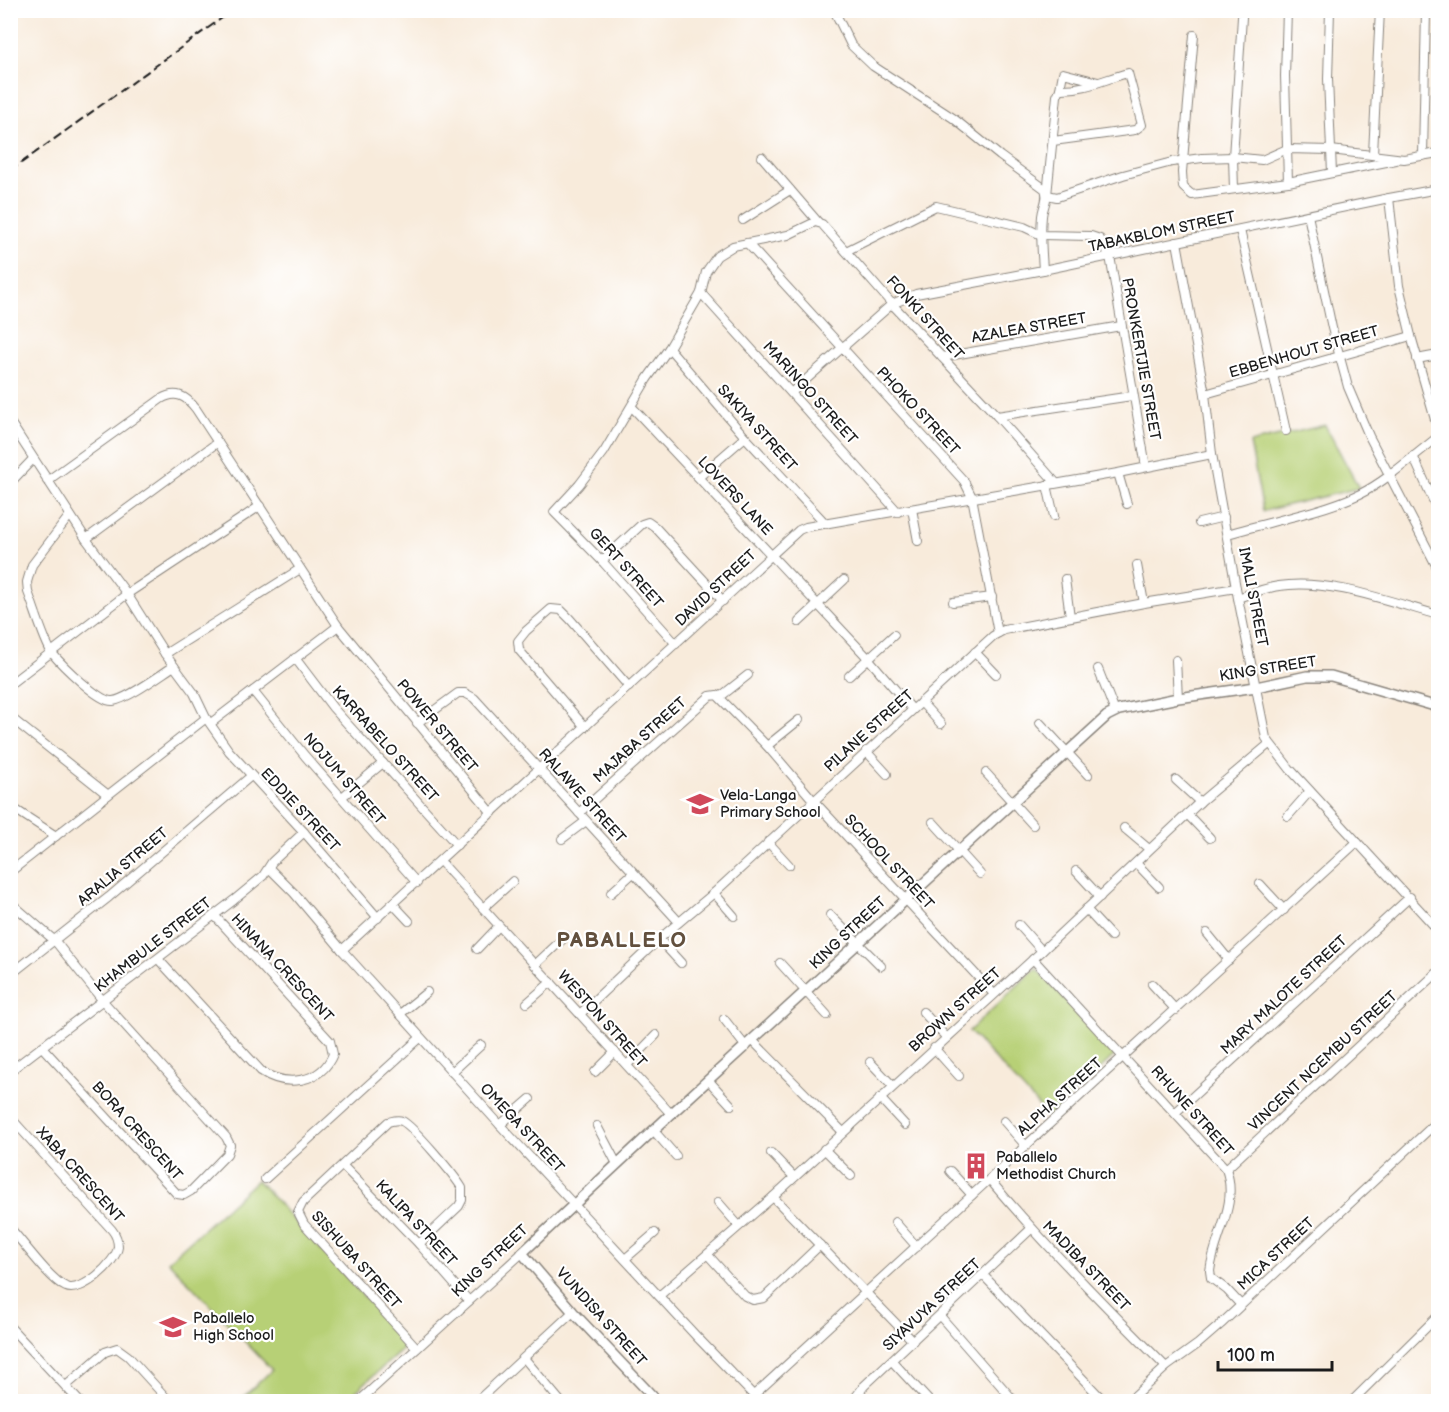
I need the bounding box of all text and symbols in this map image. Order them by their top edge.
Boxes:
street label: TABAKBLOM STREET [1087,207,1237,257]
street label: FONKI STREET [882,272,968,364]
street label: PRONKERTJIE STREET [1117,276,1165,442]
street label: AZALEA STREET [970,309,1088,347]
street label: EBBENHOUT STREET [1227,322,1381,382]
street label: MARINGO STREET [759,337,861,449]
street label: PHOKO STREET [872,363,964,459]
street label: SAKIYA STREET [713,381,801,475]
street label: LOVERS LANE [694,452,777,540]
street label: GERT STREET [585,524,667,612]
street label: DAVID STREET [671,545,761,631]
street label: IMALI STREET [1234,546,1272,648]
street label: KING STREET [1218,652,1318,686]
street label: POWER STREET [393,676,481,776]
street label: KARRABELO STREET [328,682,442,806]
street label: PILANE STREET [820,686,918,776]
street label: MAJABA STREET [589,693,691,787]
street label: NOJUM STREET [299,729,389,829]
street label: RALAWE STREET [534,745,630,847]
street label: EDDIE STREET [256,764,344,856]
place label: Vela-Langa Primary School [720,786,821,822]
school or university icon: Vela-Langa Primary School [685,789,715,819]
street label: SCHOOL STREET [840,811,938,913]
street label: ARALIA STREET [74,824,172,910]
street label: KHAMBULE STREET [91,893,215,997]
street label: KING STREET [806,893,890,973]
street label: HINANA CRESCENT [227,910,337,1026]
district label: PABALLELO [557,928,687,953]
street label: MARY MALOTE STREET [1217,931,1351,1059]
street label: BROWN STREET [905,963,1005,1057]
street label: WESTON STREET [553,967,651,1071]
street label: VINCENT NCEMBU STREET [1244,987,1402,1135]
street label: ALPHA STREET [1013,1054,1107,1140]
street label: RHUNE STREET [1147,1062,1237,1160]
street label: BORA CRESCENT [88,1078,186,1184]
street label: OMEGA STREET [476,1079,568,1177]
street label: XABA CRESCENT [31,1122,128,1227]
place label: Paballelo Methodist Church [996,1148,1116,1184]
building icon: Paballelo Methodist Church [961,1151,991,1181]
street label: KALIPA STREET [371,1176,461,1270]
street label: SISHUBA STREET [307,1207,405,1313]
street label: MICA STREET [1234,1213,1318,1295]
street label: MADIBA STREET [1038,1217,1134,1315]
street label: KING STREET [448,1221,532,1301]
street label: SIYAVUYA STREET [879,1255,985,1355]
street label: VUNDISA STREET [552,1264,650,1370]
place label: Paballelo High School [193,1309,274,1345]
school or university icon: Paballelo High School [158,1312,188,1342]
scale bar [1218,1334,1332,1372]
text: 100 m [1227,1345,1275,1366]

